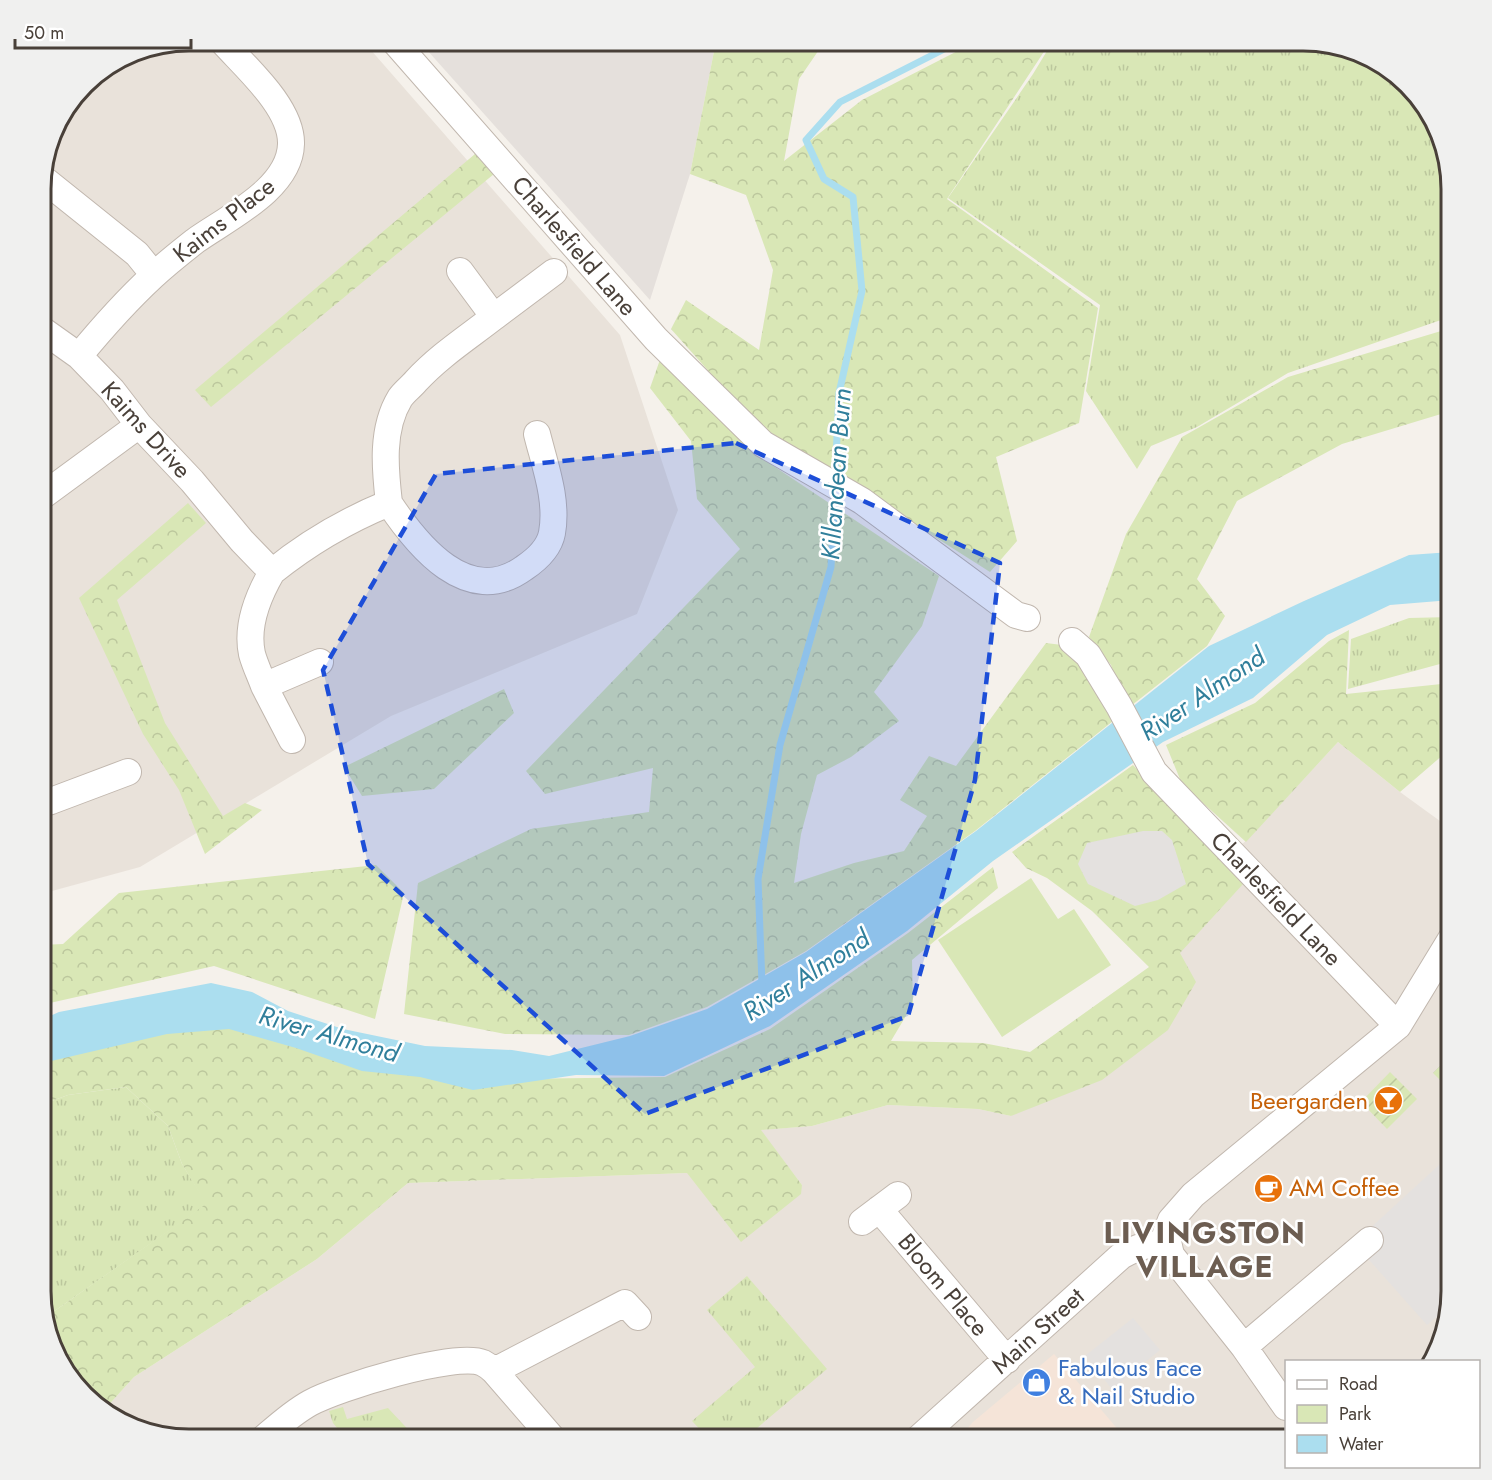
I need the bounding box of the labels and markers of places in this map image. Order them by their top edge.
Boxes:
place label: Beergarden [1250,1083,1368,1118]
bar icon: Beergarden [1373,1085,1405,1117]
place label: AM Coffee [1289,1170,1399,1205]
cafe icon: AM Coffee [1252,1172,1284,1204]
place label: Fabulous Face & Nail Studio [1058,1350,1202,1413]
shop icon: Fabulous Face & Nail Studio [1021,1366,1053,1398]

